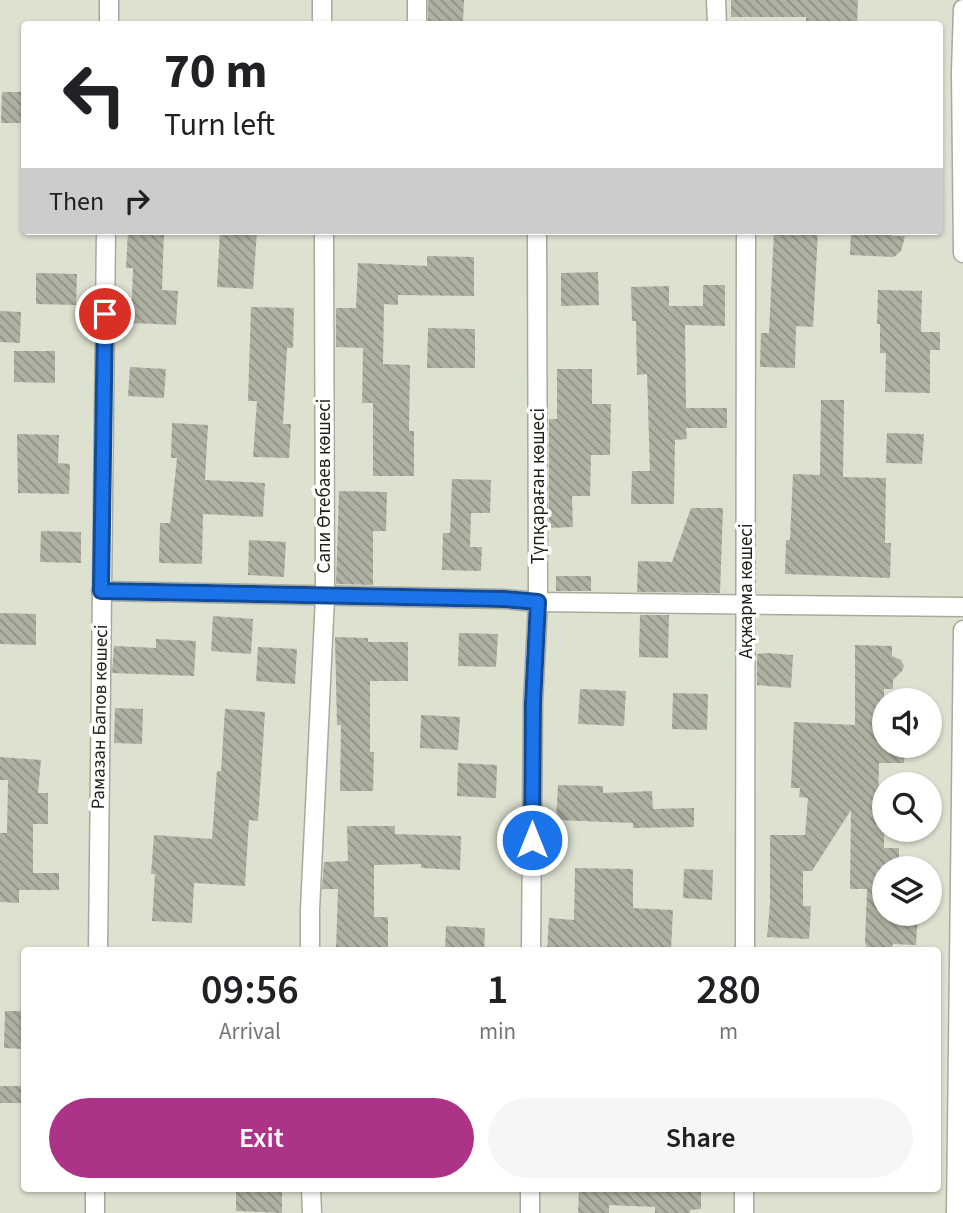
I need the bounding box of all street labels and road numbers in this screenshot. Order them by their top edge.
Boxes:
street label: Сапи Өтебаев көшесі [311,399,338,573]
street label: Түпқараған көшесі [525,408,552,564]
street label: Ақжарма көшесі [733,523,760,659]
street label: Рамазан Бапов көшесі [85,624,115,810]

